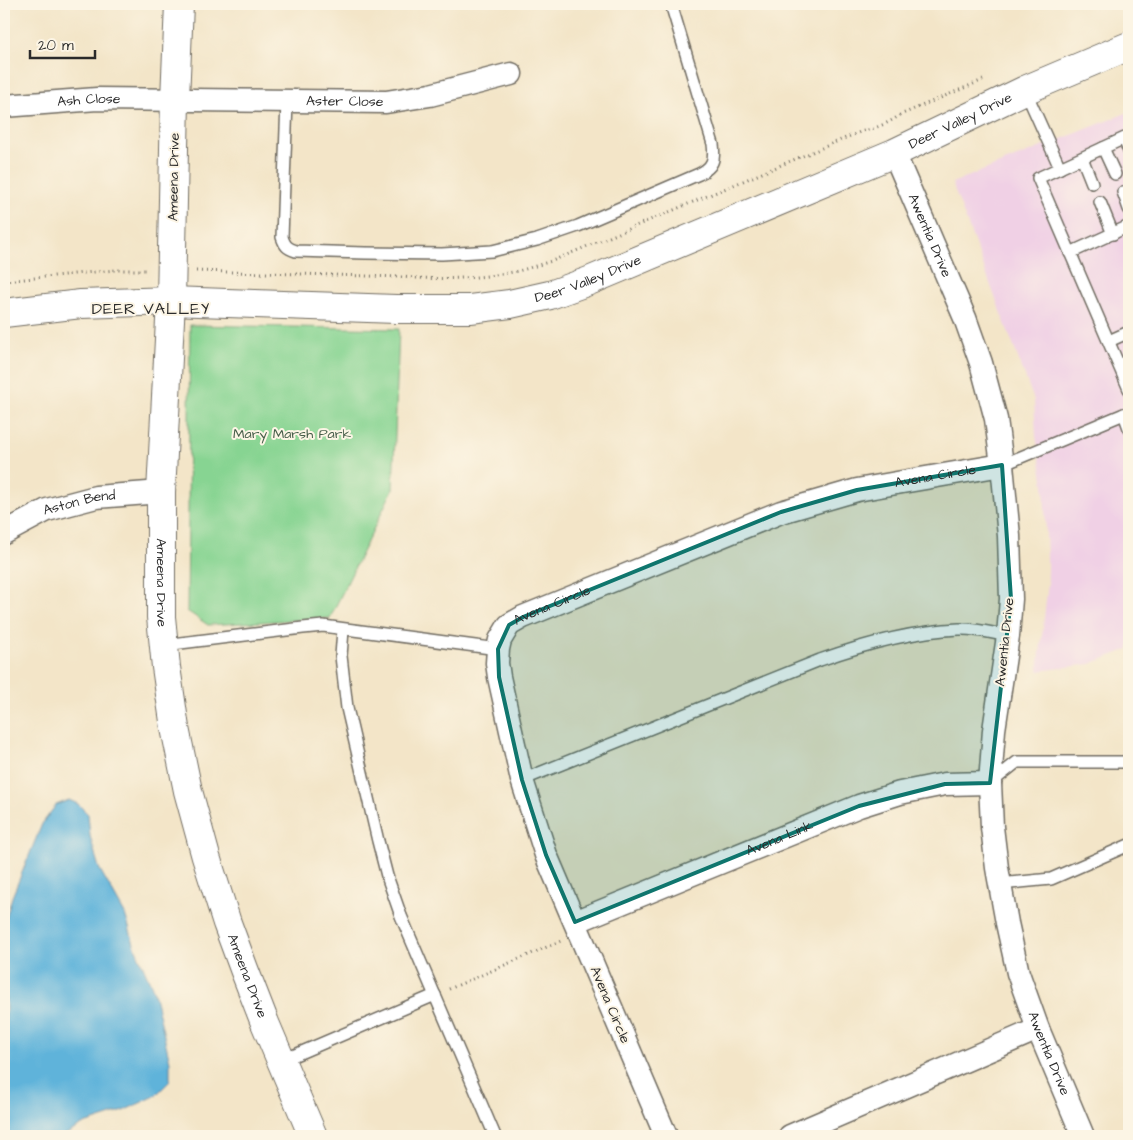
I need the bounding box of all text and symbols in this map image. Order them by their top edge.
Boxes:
scale bar [30,28,95,60]
text: 20 m [38,35,74,56]
street label: Deer Valley Drive [905,87,1016,154]
street label: Ash Close [57,89,121,112]
street label: Aster Close [306,91,384,112]
street label: Ameena Drive [163,132,185,221]
street label: Awentia Drive [903,191,957,281]
street label: Deer Valley Drive [533,250,645,308]
district label: DEER VALLEY [92,298,210,320]
park label: Mary Marsh Park [233,424,351,444]
street label: Avena Circle [893,460,978,493]
street label: Aston Bend [41,486,116,521]
street label: Ameena Drive [151,538,172,628]
street label: Avena Circle [510,580,594,631]
street label: Awentia Drive [990,596,1020,687]
street label: Avena Link [743,816,817,861]
street label: Ameena Drive [222,931,272,1021]
street label: Avena Circle [585,963,635,1047]
street label: Awentia Drive [1023,1009,1075,1099]

